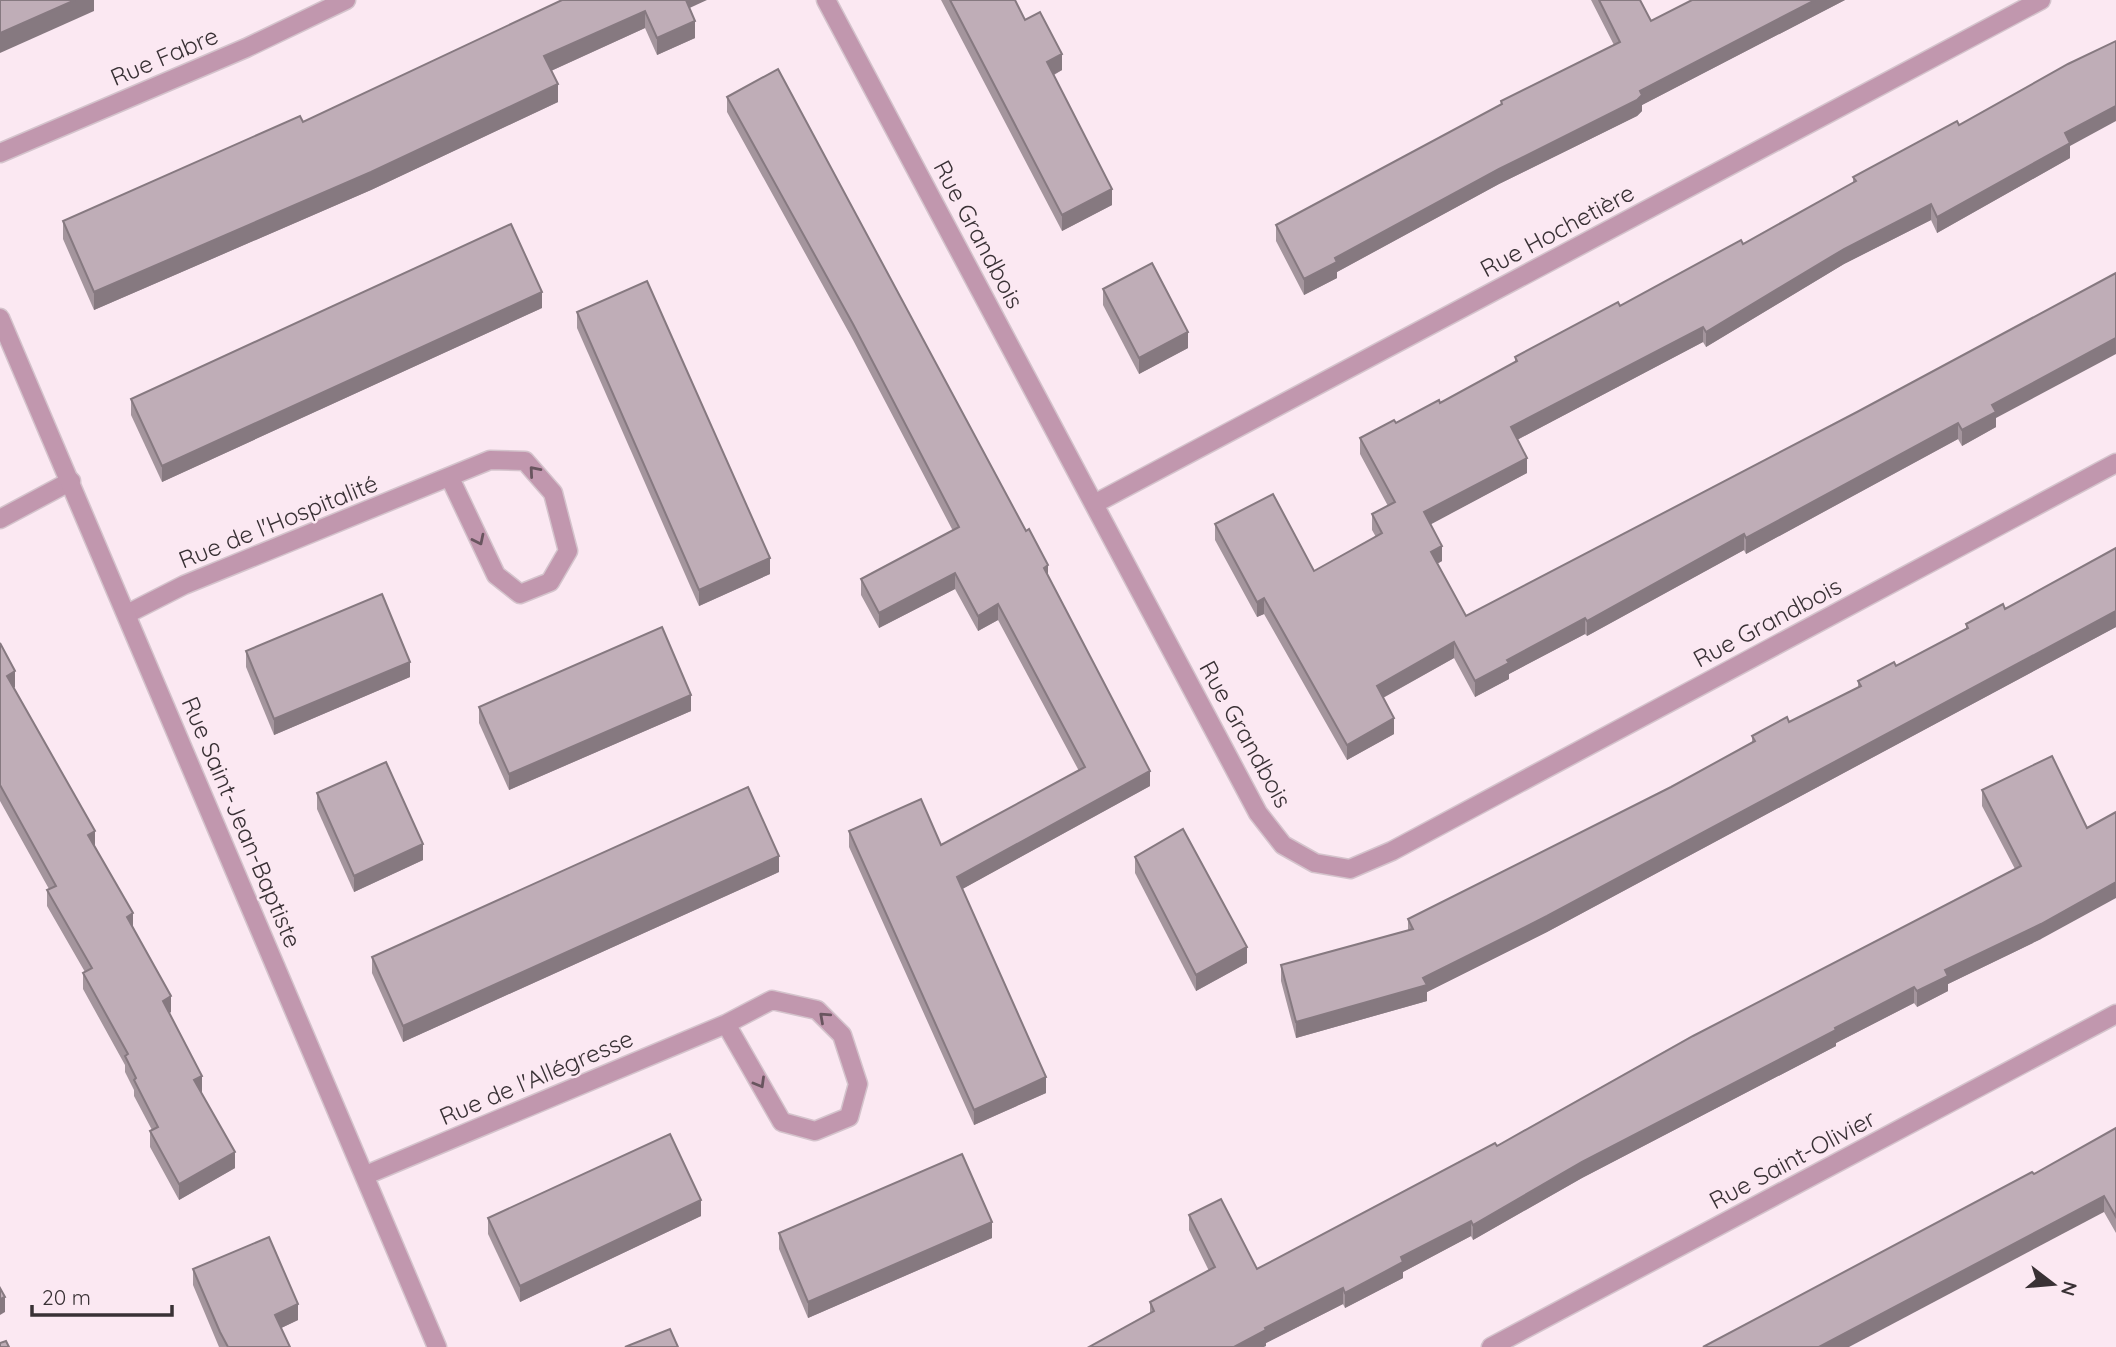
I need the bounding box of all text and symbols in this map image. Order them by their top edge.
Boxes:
street label: Rue Fabre [106,20,222,92]
street label: Rue Grandbois [927,155,1031,313]
street label: Rue Hochetière [1475,177,1639,283]
one-way arrow [530,466,542,479]
street label: Rue de l'Hospitalité [174,467,382,575]
one-way arrow [471,533,485,545]
street label: Rue Grandbois [1688,570,1846,674]
street label: Rue Grandbois [1193,655,1299,813]
street label: Rue Saint-Jean-Baptiste [175,692,309,952]
one-way arrow [819,1013,832,1025]
street label: Rue de l'Allégresse [435,1023,637,1131]
one-way arrow [752,1076,765,1088]
street label: Rue Saint-Olivier [1704,1103,1880,1215]
north arrow [2018,1249,2088,1319]
scale bar [32,1274,172,1318]
text: N [2056,1279,2083,1299]
text: 20 m [42,1284,91,1310]

